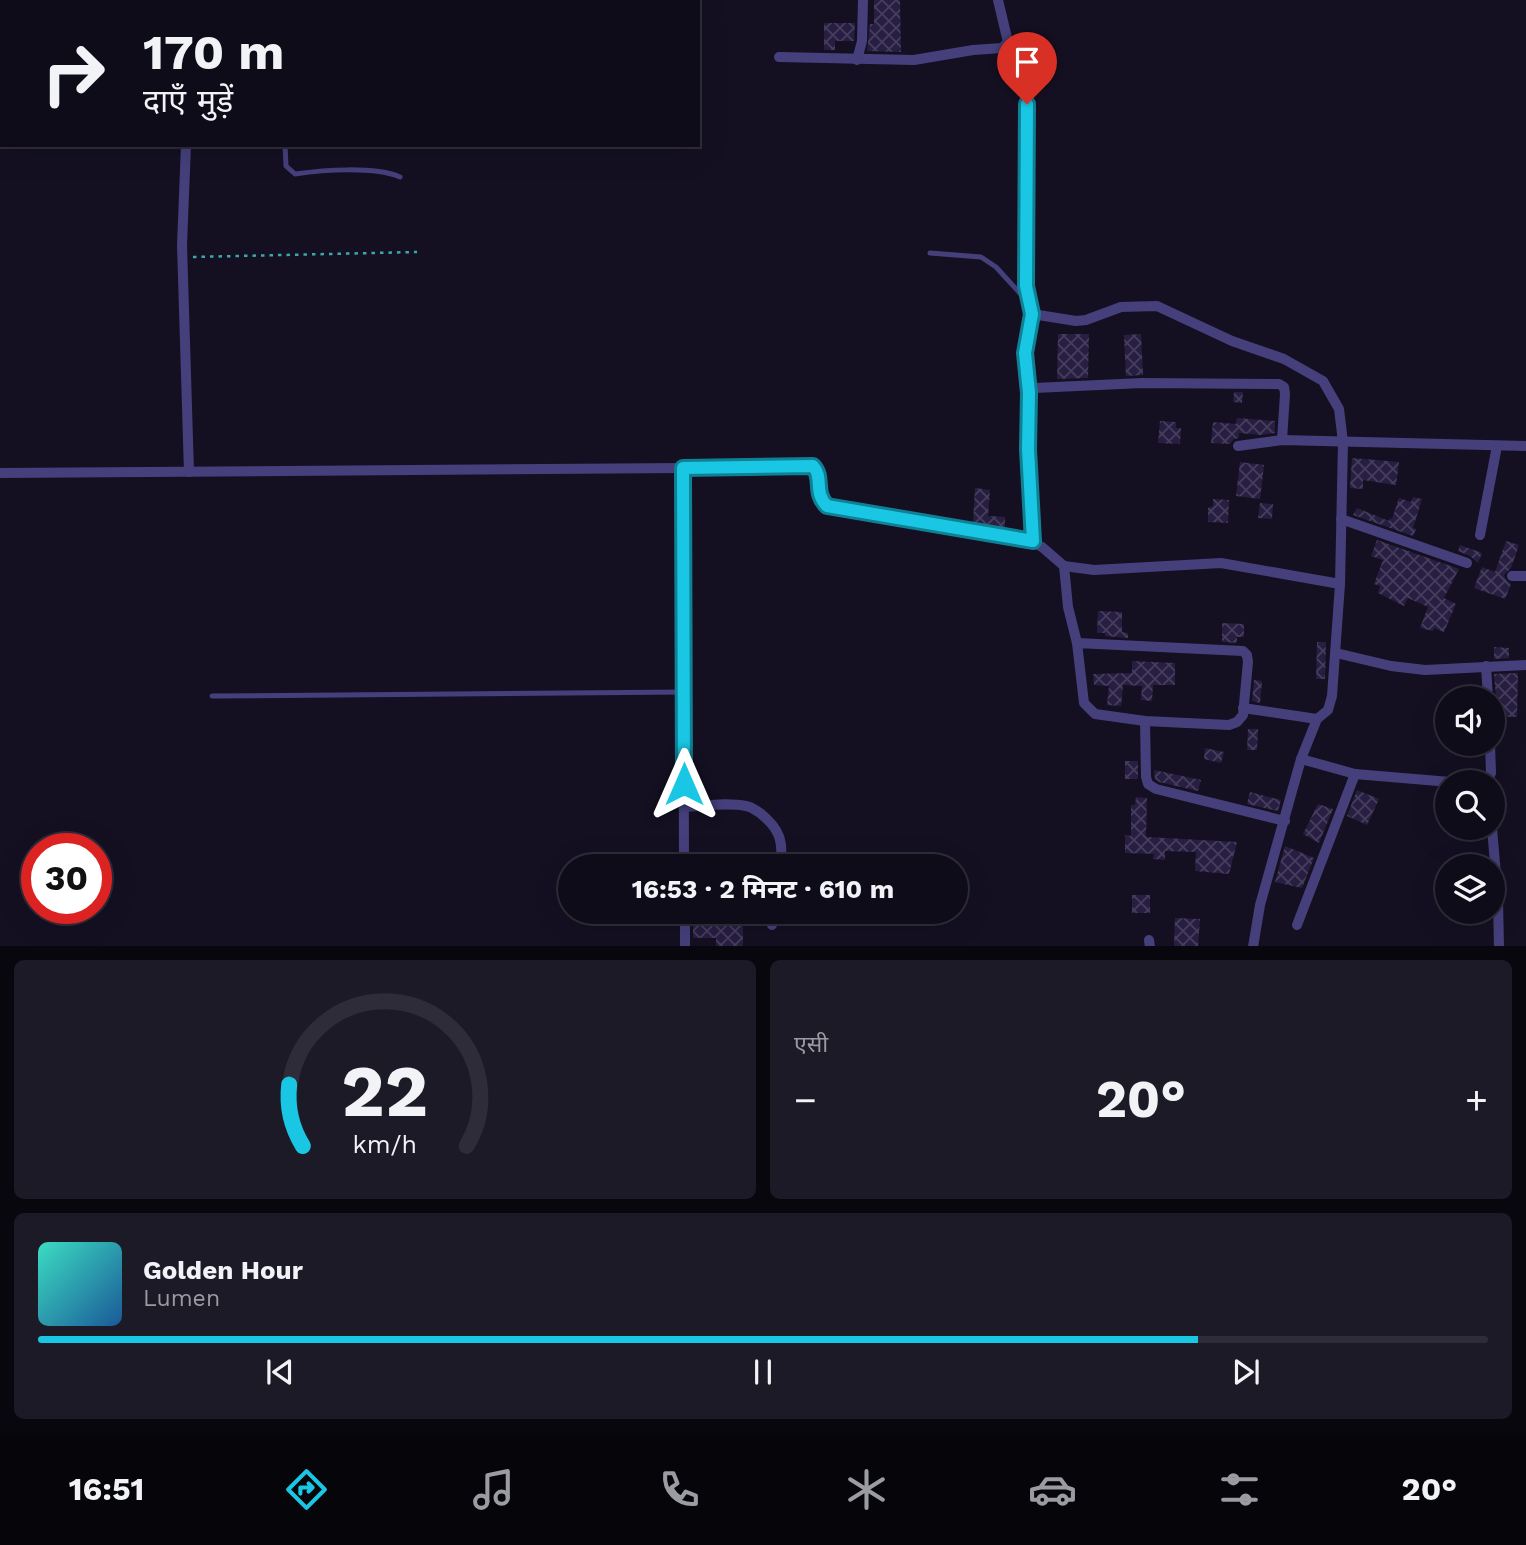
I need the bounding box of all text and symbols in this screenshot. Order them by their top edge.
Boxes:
text: 170 m [143,23,284,81]
icon: right [28,28,119,119]
pin [997,32,1057,104]
icon: arrive [1008,43,1046,81]
text: दाएँ मुड़ें [143,82,233,120]
map controls [1435,686,1505,924]
button: sound [1435,686,1505,756]
position arrow [647,747,721,821]
button: search [1435,770,1505,840]
speed limit sign: 30 [21,833,112,924]
button: layers [1435,854,1505,924]
text: 16:53 · 2 मिनट · 610 m [632,874,894,904]
text: एसी [794,1031,828,1058]
text: 22 [342,1048,428,1134]
text: 20° [1096,1069,1186,1130]
text: − [794,1078,817,1122]
text: + [1465,1078,1488,1122]
text: km/h [353,1129,417,1158]
text: Golden Hour [143,1255,303,1285]
text: Lumen [143,1285,220,1312]
icon: previous [261,1353,299,1391]
icon: pause [744,1353,782,1391]
icon: next [1227,1353,1265,1391]
icon: directions [282,1465,331,1514]
icon: music [469,1465,518,1514]
icon: phone [655,1465,704,1514]
icon: climate [842,1465,891,1514]
icon: car [1028,1465,1077,1514]
icon: filters [1215,1465,1264,1514]
text: 16:51 [69,1470,144,1508]
text: 20° [1402,1470,1457,1508]

